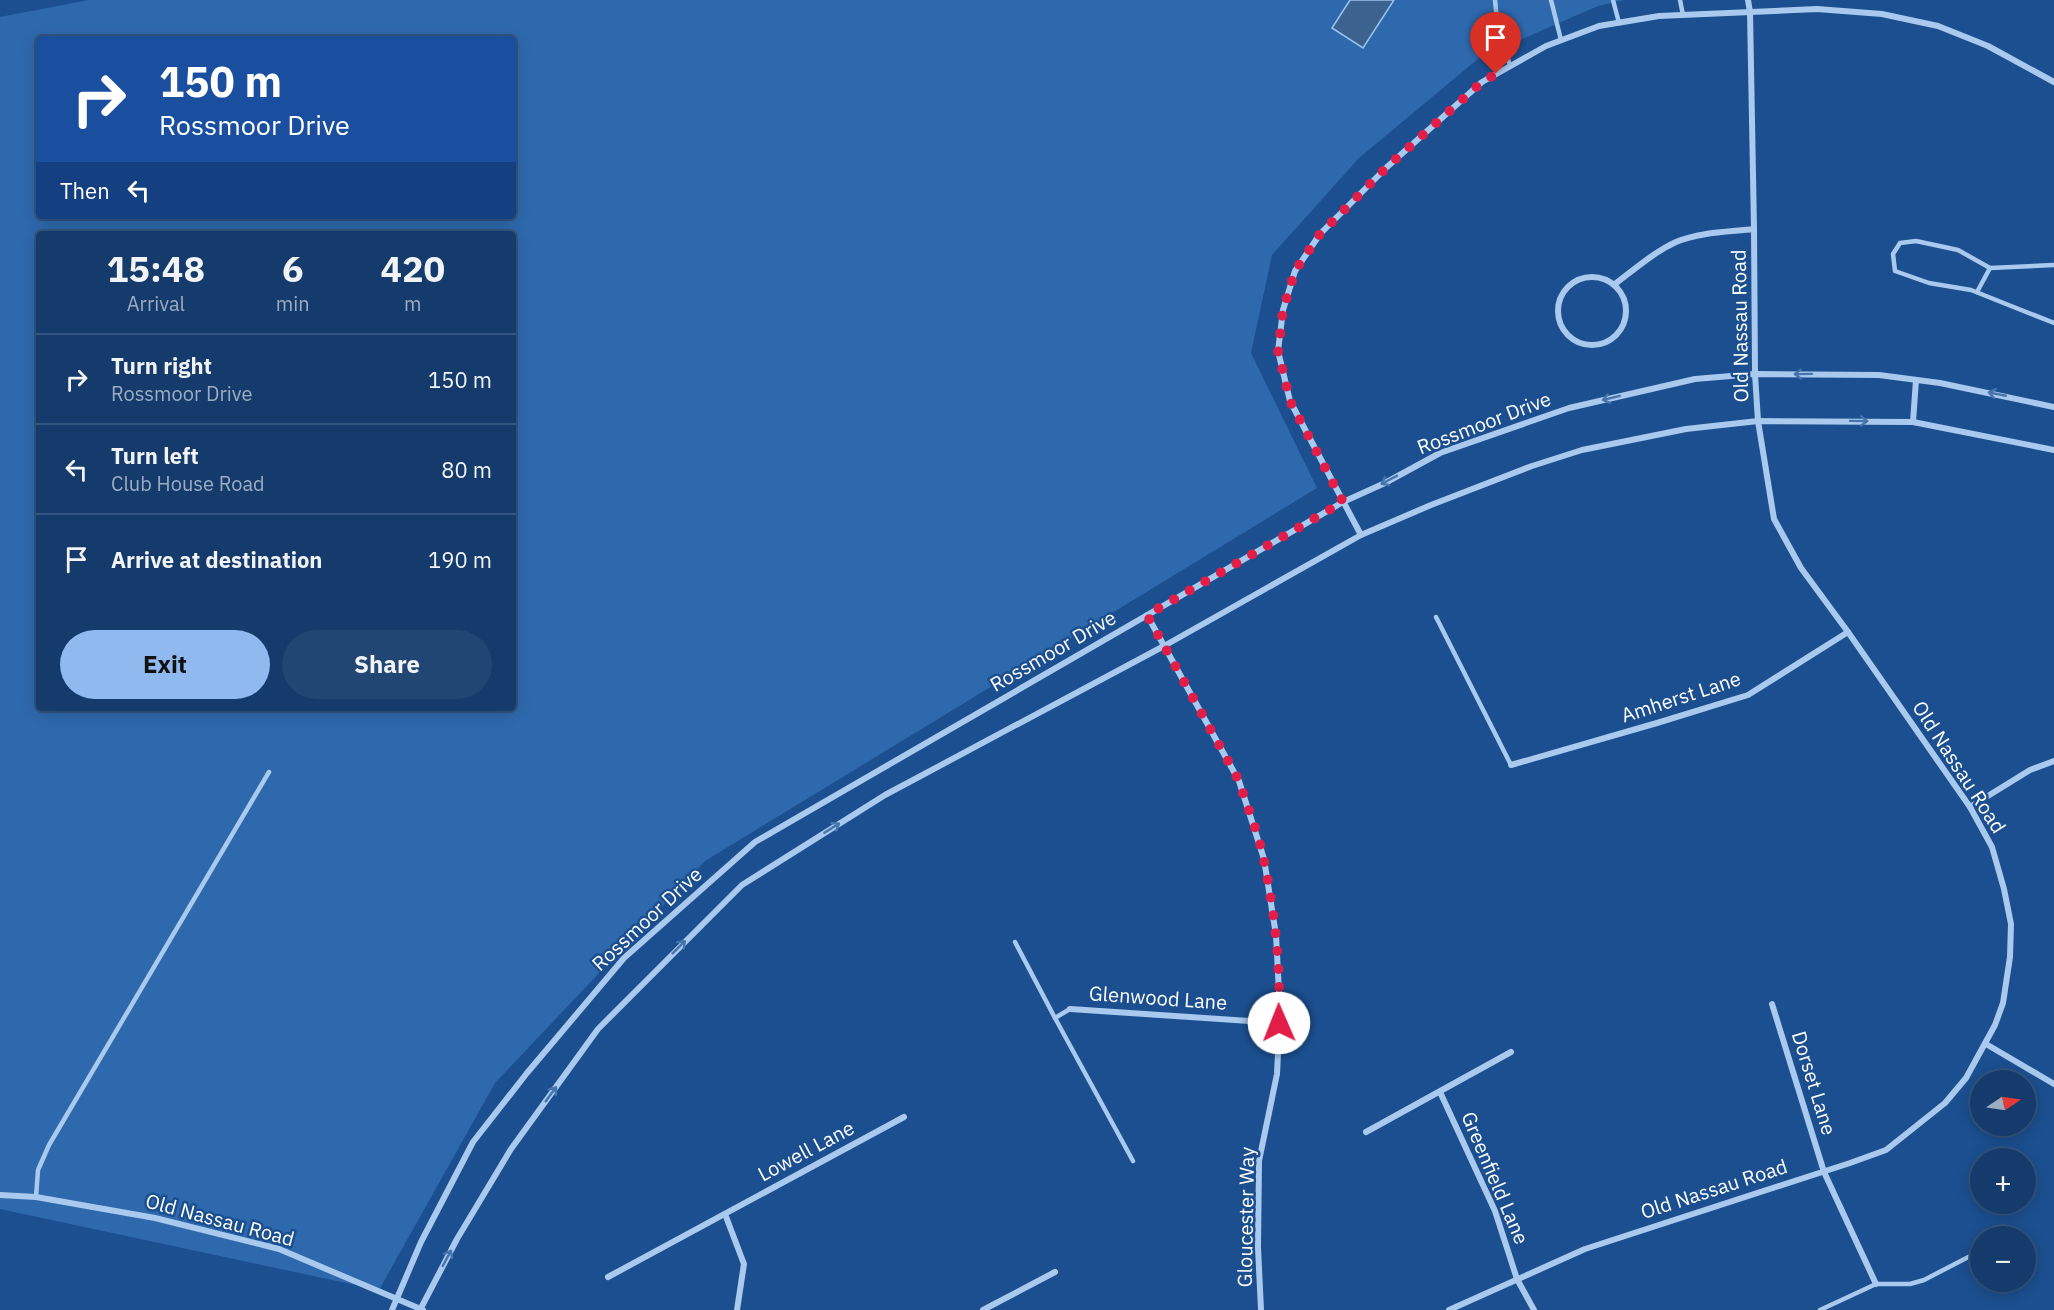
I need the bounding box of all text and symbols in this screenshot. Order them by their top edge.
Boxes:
pin [1470,12,1521,74]
icon: arrive [1479,21,1512,54]
text: 150 m [159,54,282,109]
icon: right [60,60,138,138]
text: Rossmoor Drive [159,107,350,142]
icon: left [122,174,155,207]
text: Then [60,176,110,205]
text: 15:48 [107,245,205,292]
text: 6 [282,245,304,292]
text: 420 [380,245,445,292]
street label: Old Nassau Road [1725,249,1754,403]
text: Arrival [127,290,185,317]
text: min [276,290,310,317]
text: m [404,290,422,317]
text: Turn right [111,351,212,380]
icon: right [60,363,93,396]
text: 150 m [428,365,492,394]
one-way arrow [1794,368,1814,379]
text: Rossmoor Drive [111,380,252,407]
street label: Rossmoor Drive [1413,385,1555,460]
one-way arrow [1988,388,2007,399]
one-way arrow [1602,392,1621,404]
one-way arrow [1848,416,1868,427]
text: Turn left [111,441,199,470]
icon: left [60,453,93,486]
text: 80 m [441,455,492,484]
text: Club House Road [111,470,265,497]
one-way arrow [1381,475,1399,486]
icon: arrive [60,543,93,576]
text: Arrive at destination [111,545,322,574]
text: 190 m [428,545,492,574]
street label: Rossmoor Drive [985,604,1121,698]
button: Exit [60,630,270,699]
button: Share [282,630,492,699]
street label: Amherst Lane [1618,664,1744,729]
street label: Old Nassau Road [1906,695,2012,838]
one-way arrow [823,822,840,834]
street label: Rossmoor Drive [586,861,708,977]
one-way arrow [672,940,687,955]
street label: Glenwood Lane [1088,979,1228,1016]
position arrow [1247,991,1311,1055]
street label: Dorset Lane [1786,1028,1843,1138]
north arrow [1970,1070,2036,1136]
map controls [1970,1070,2036,1292]
one-way arrow [545,1086,557,1102]
street label: Greenfield Lane [1455,1107,1536,1248]
street label: Lowell Lane [753,1114,859,1187]
street label: Gloucester Way [1231,1146,1260,1288]
button: + [1970,1148,2036,1214]
street label: Old Nassau Road [1637,1152,1791,1225]
street label: Old Nassau Road [143,1187,297,1252]
button: − [1970,1226,2036,1292]
one-way arrow [441,1250,453,1267]

